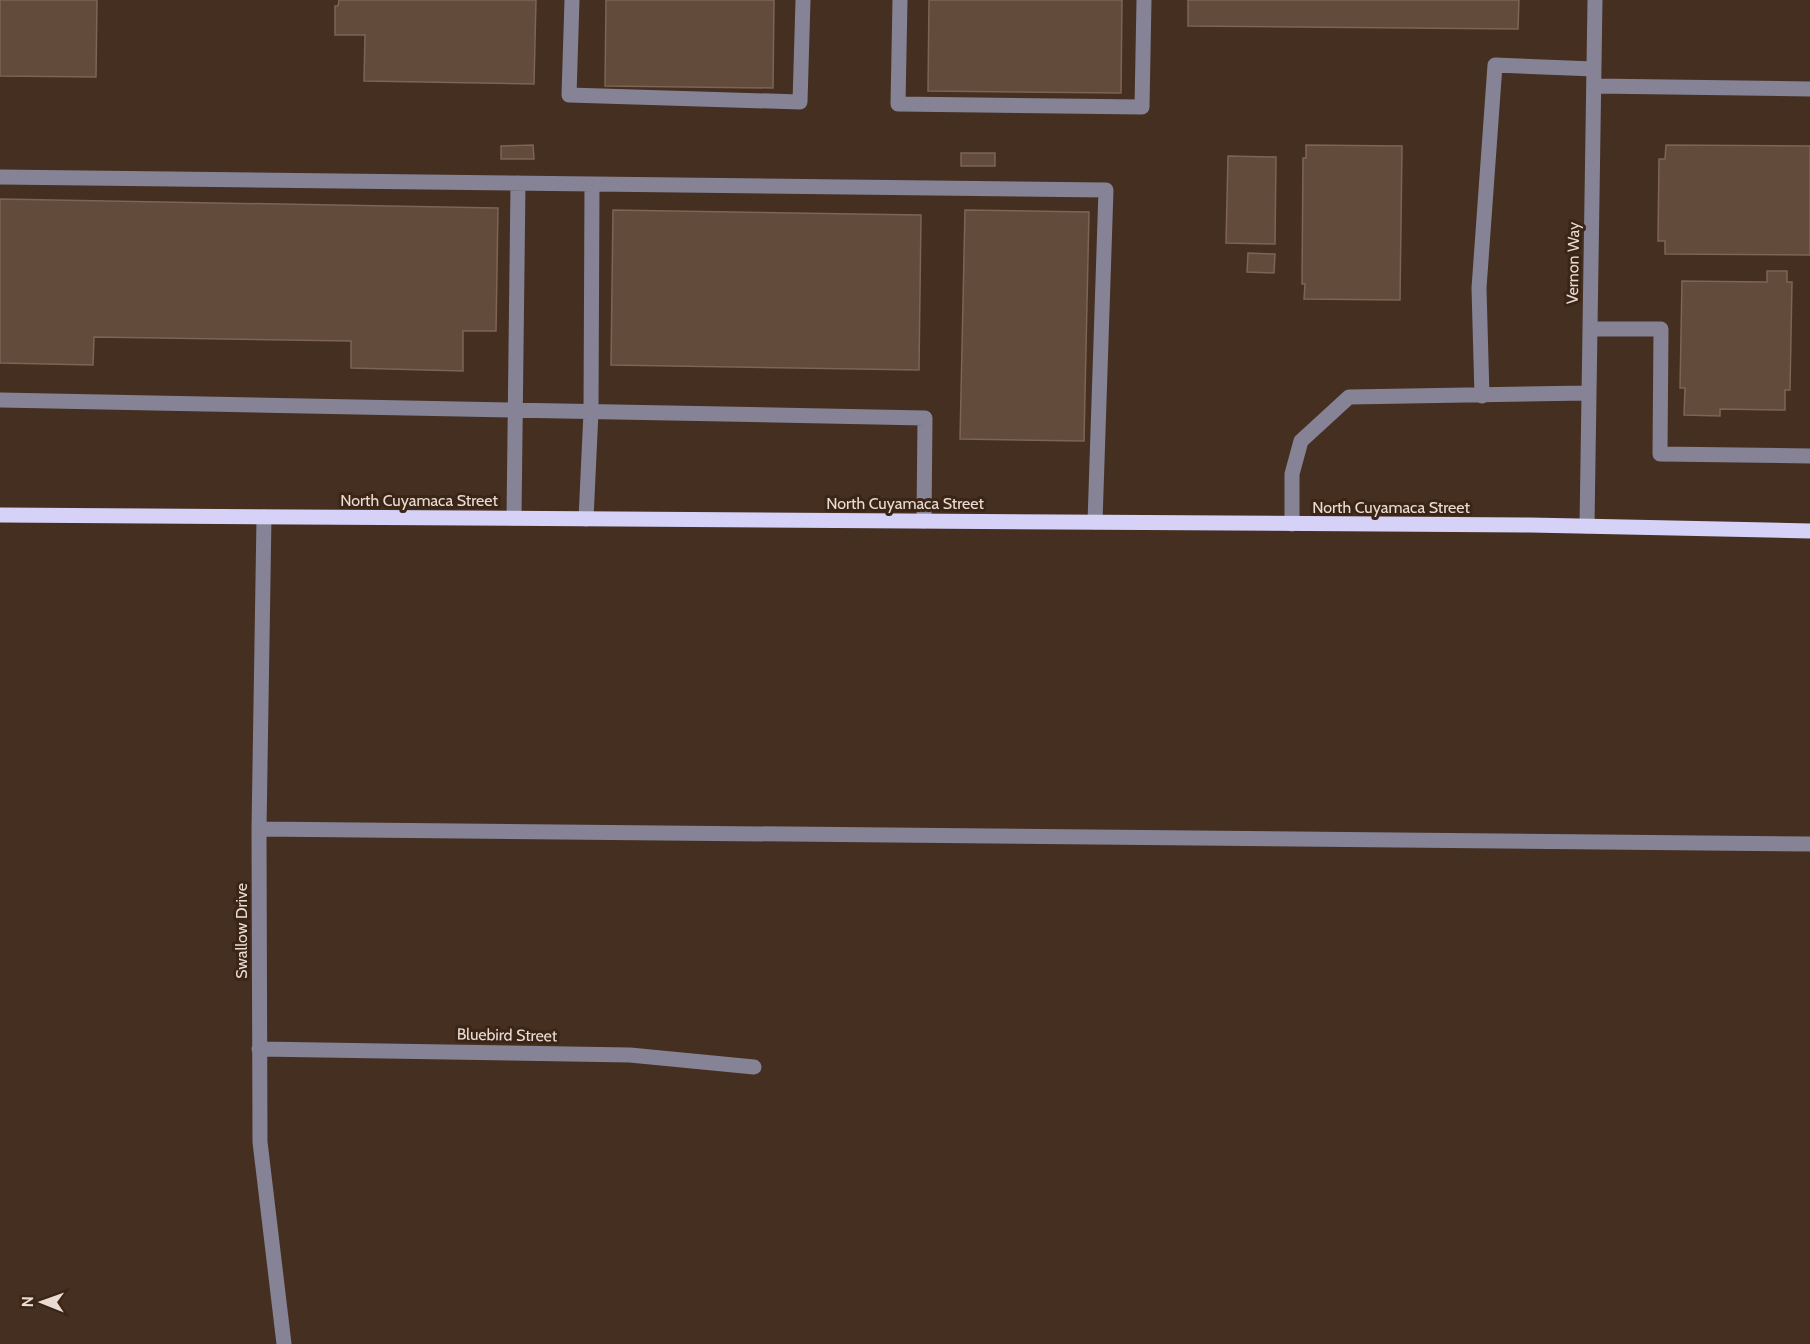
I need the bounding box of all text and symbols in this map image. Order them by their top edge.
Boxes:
street label: Vernon Way [1563,222,1583,304]
street label: North Cuyamaca Street [340,491,498,510]
street label: North Cuyamaca Street [826,494,984,513]
street label: North Cuyamaca Street [1312,498,1470,517]
street label: Swallow Drive [232,883,251,979]
street label: Bluebird Street [457,1025,558,1045]
north arrow [12,1272,72,1332]
text: N [18,1296,37,1308]

